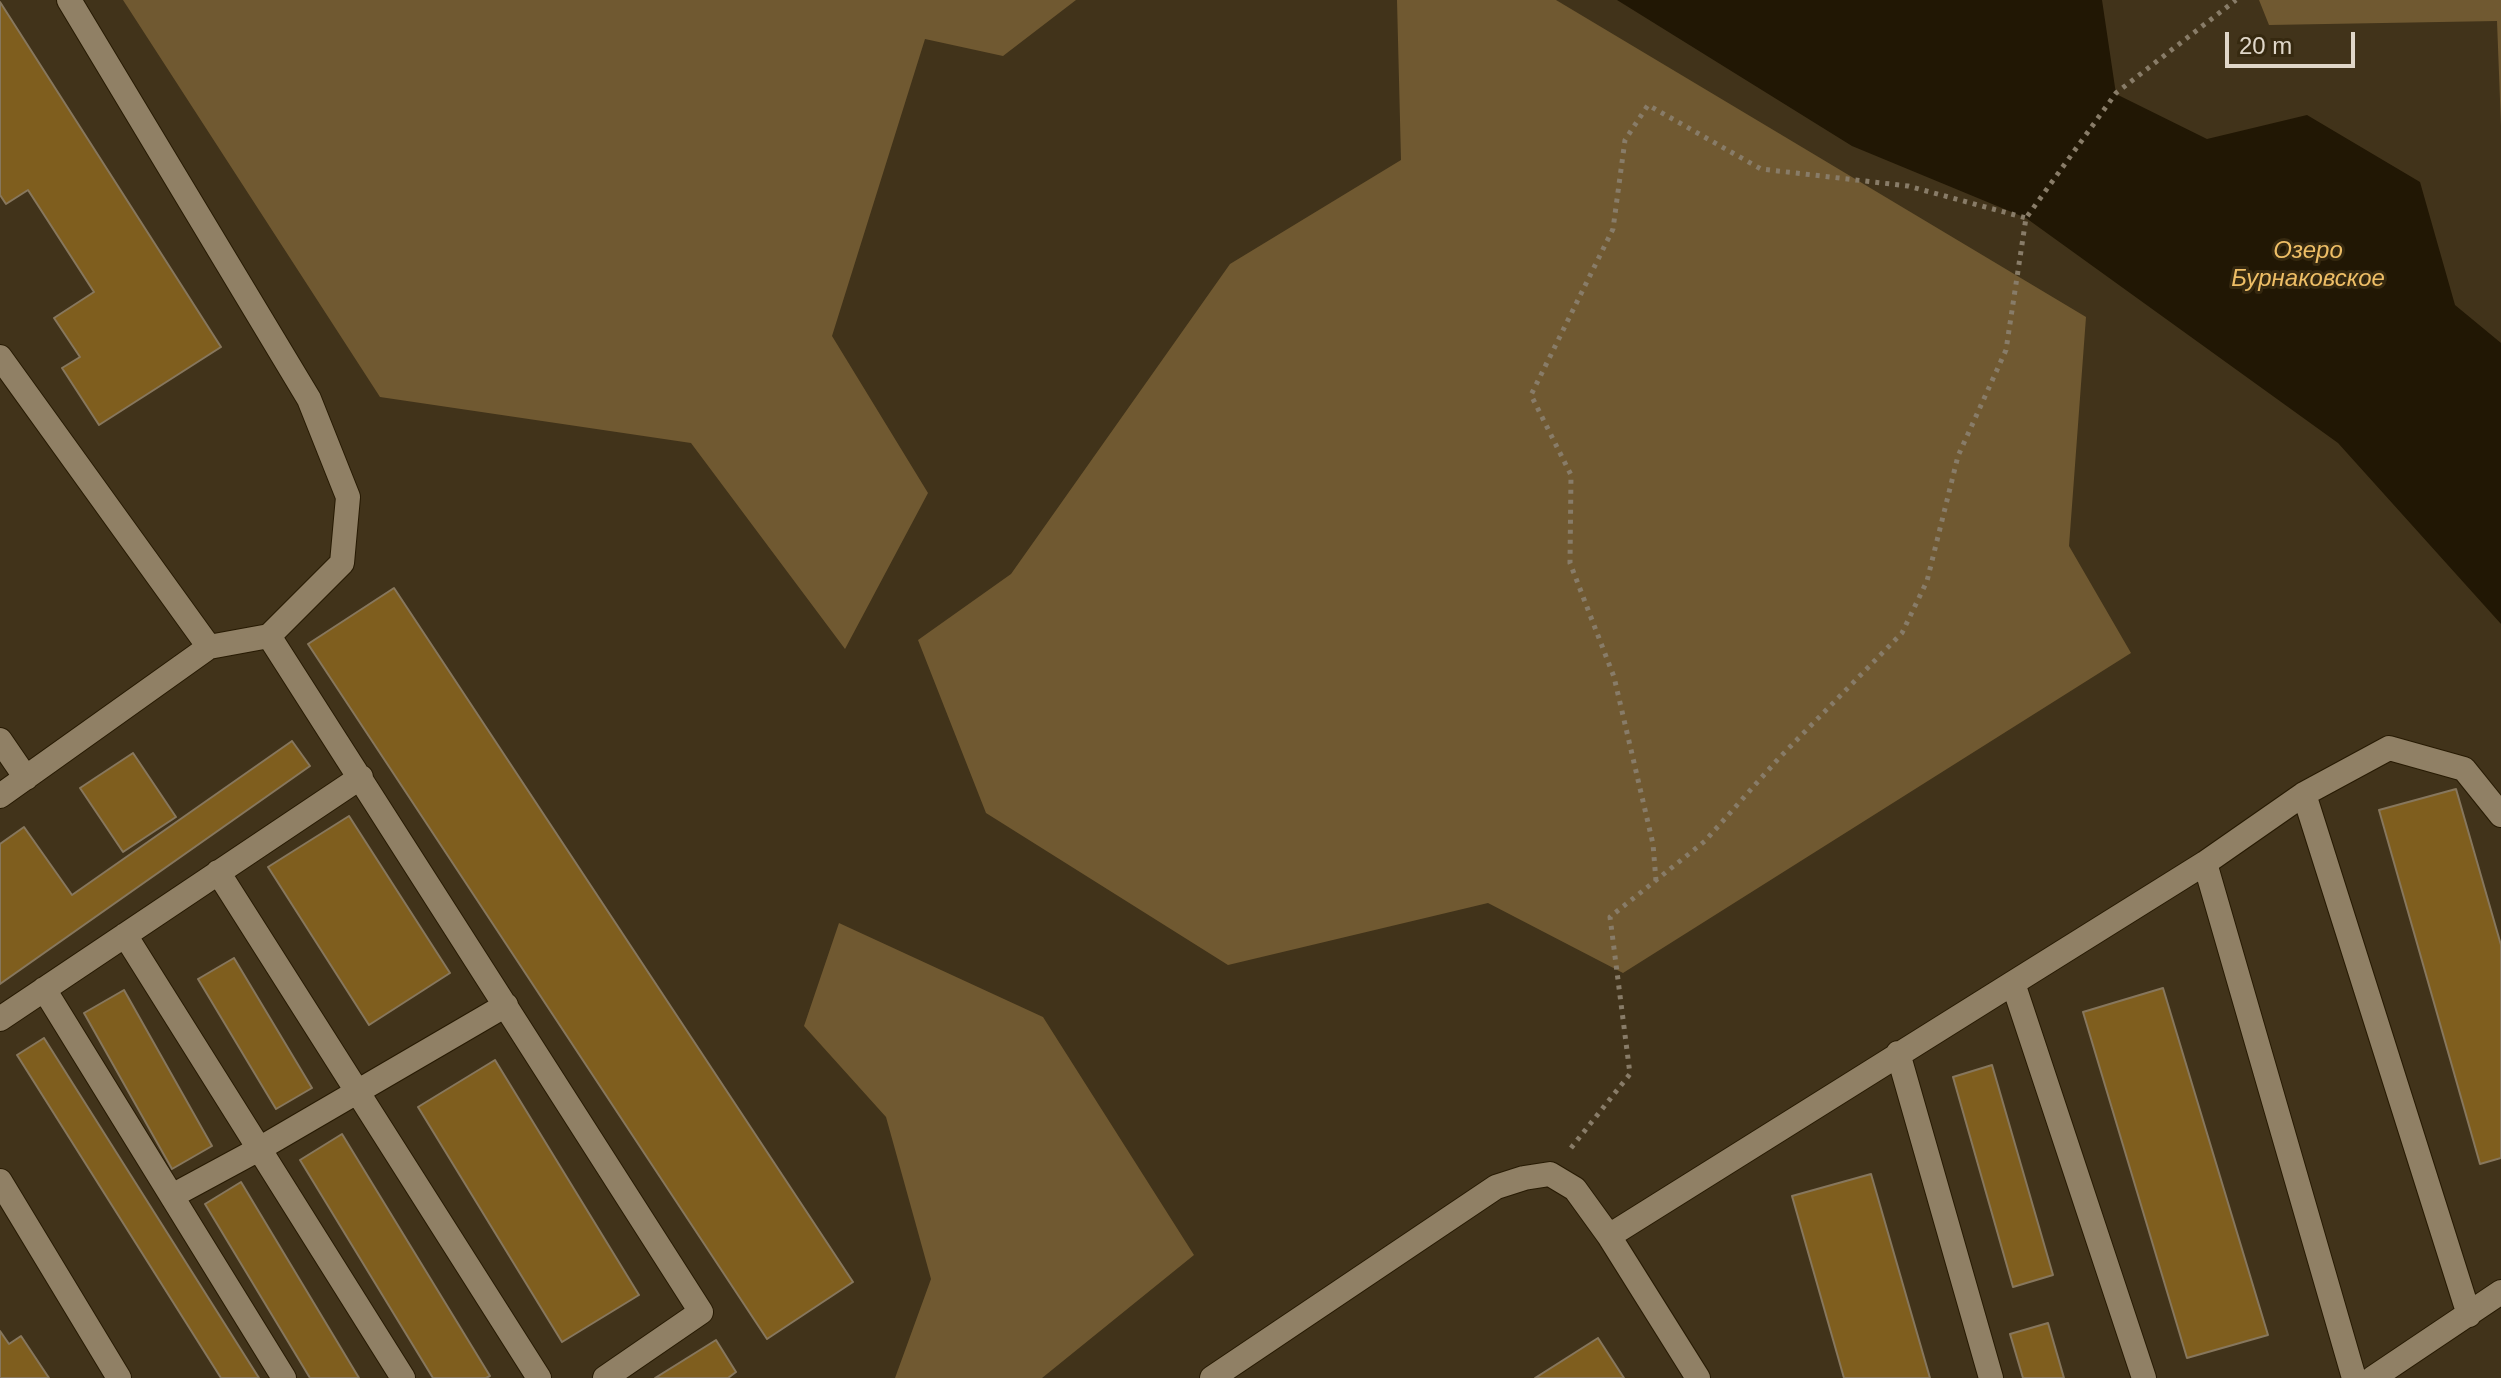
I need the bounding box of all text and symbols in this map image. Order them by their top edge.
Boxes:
scale bar [2229,16,2359,66]
text: 20 m [2239,32,2292,59]
water label: Озеро Бурнаковское [2231,237,2385,293]

